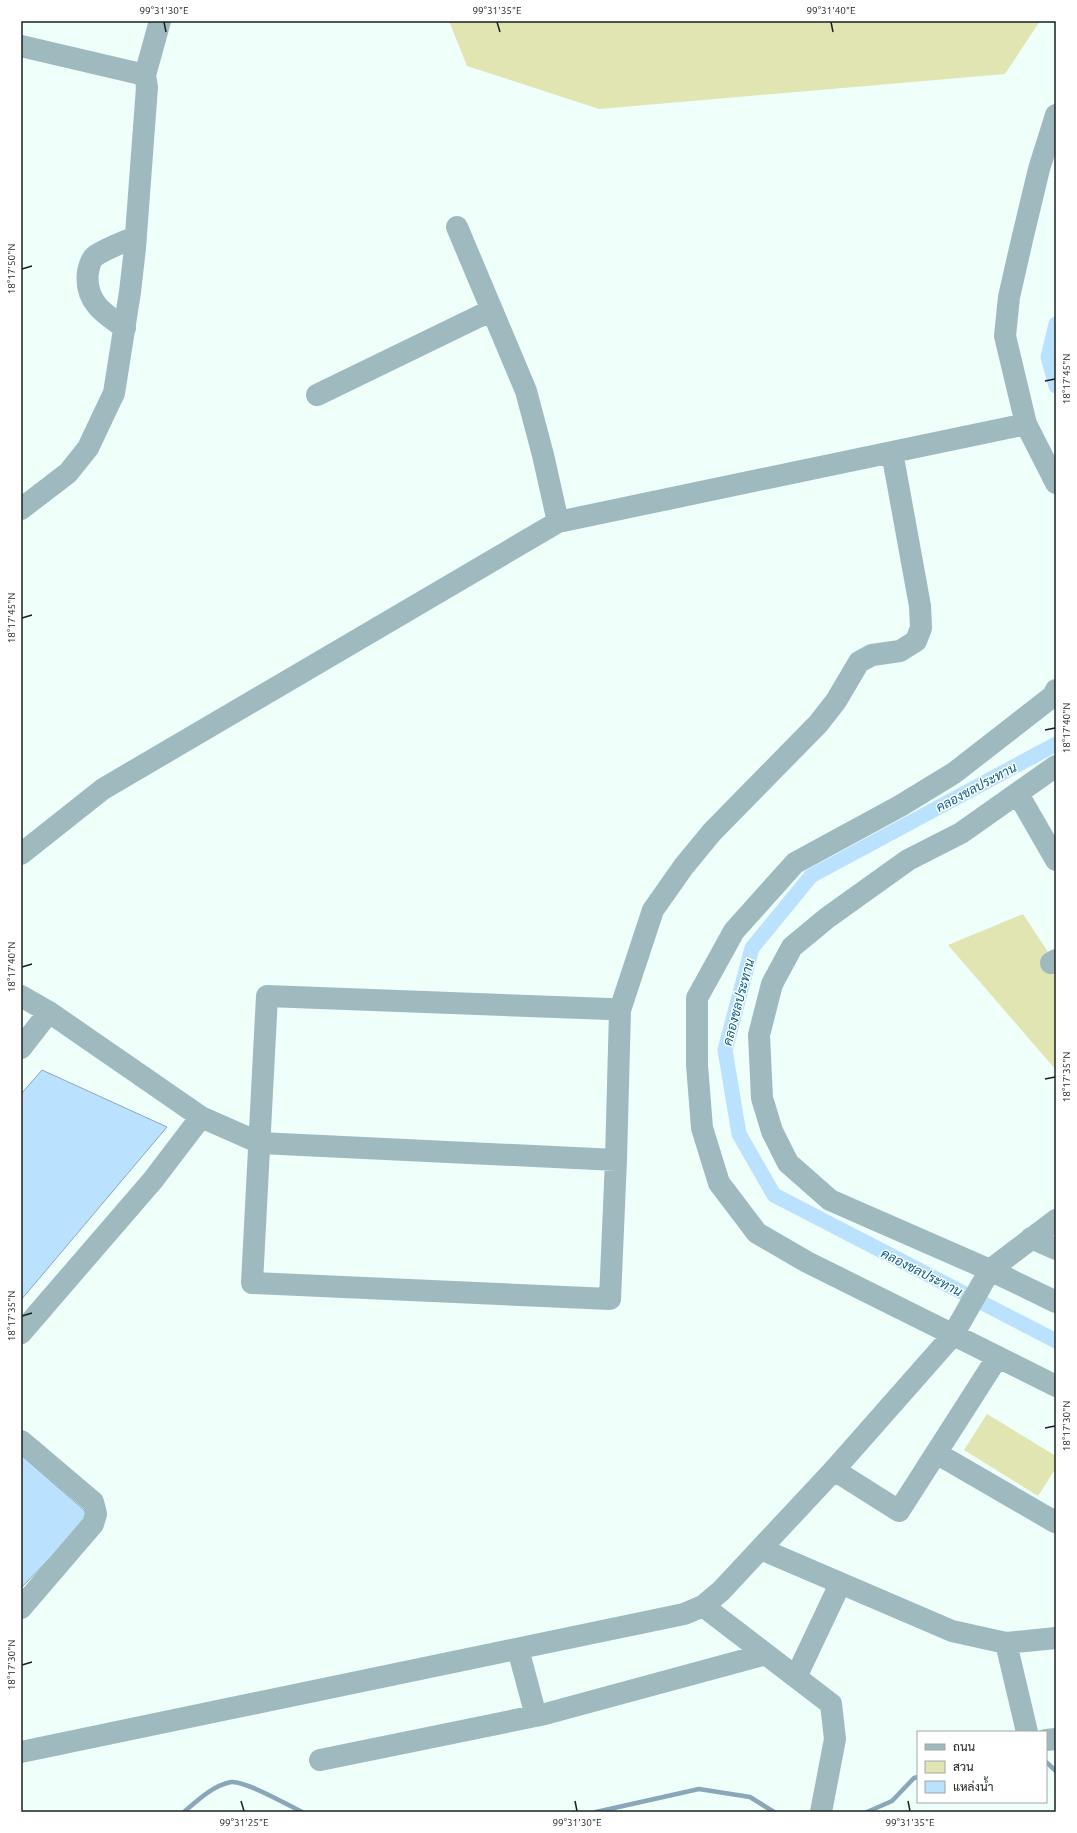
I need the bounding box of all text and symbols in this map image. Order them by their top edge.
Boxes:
text: 99°31'30"E [139,5,189,16]
text: 99°31'35"E [472,5,522,16]
text: 99°31'40"E [806,5,856,16]
text: 18°17'50"N [6,244,17,294]
text: 18°17'45"N [1061,354,1072,404]
text: 18°17'45"N [6,593,17,643]
text: 18°17'40"N [1061,703,1072,753]
water label: คลองชลประทาน [933,760,1019,814]
text: 18°17'40"N [6,942,17,992]
water label: คลองชลประทาน [720,956,756,1047]
text: 18°17'35"N [1061,1052,1072,1102]
water label: คลองชลประทาน [879,1246,966,1299]
text: 18°17'35"N [6,1291,17,1341]
text: 18°17'30"N [1061,1401,1072,1451]
text: 18°17'30"N [6,1640,17,1690]
legend [917,1731,1047,1803]
text: ถนน [953,1740,976,1753]
text: สวน [953,1760,974,1773]
text: แหล่งน้ำ [953,1776,993,1793]
text: 99°31'25"E [219,1817,269,1828]
text: 99°31'30"E [552,1817,602,1828]
text: 99°31'35"E [885,1817,935,1828]

